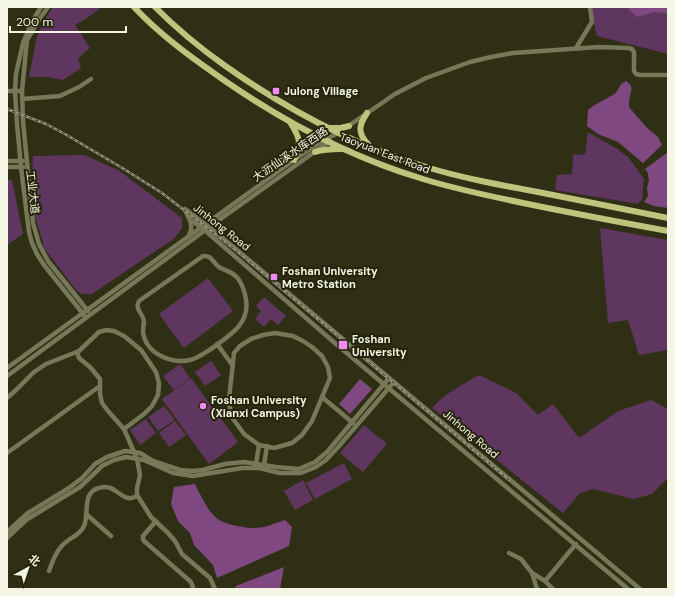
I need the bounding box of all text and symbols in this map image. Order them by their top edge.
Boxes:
scale bar [10,8,126,34]
text: 200 m [16,14,53,30]
place label: Julong Village [284,84,359,98]
marker: Julong Village [271,86,281,96]
street label: 大沥仙溪水库西路 [250,124,330,184]
street label: Taoyuan East Road [338,129,432,177]
street label: 工业大道 [23,169,43,215]
street label: Jinhong Road [191,200,253,254]
place label: Foshan University Metro Station [282,264,378,291]
marker: Foshan University Metro Station [269,272,279,282]
place label: Foshan University [352,332,407,359]
marker: Foshan University [337,339,349,351]
place label: Foshan University (Xianxi Campus) [211,393,307,420]
marker: Foshan University (Xianxi Campus) [198,401,208,411]
street label: Jinhong Road [440,407,502,461]
north arrow [8,548,48,588]
text: 北 [26,551,43,569]

